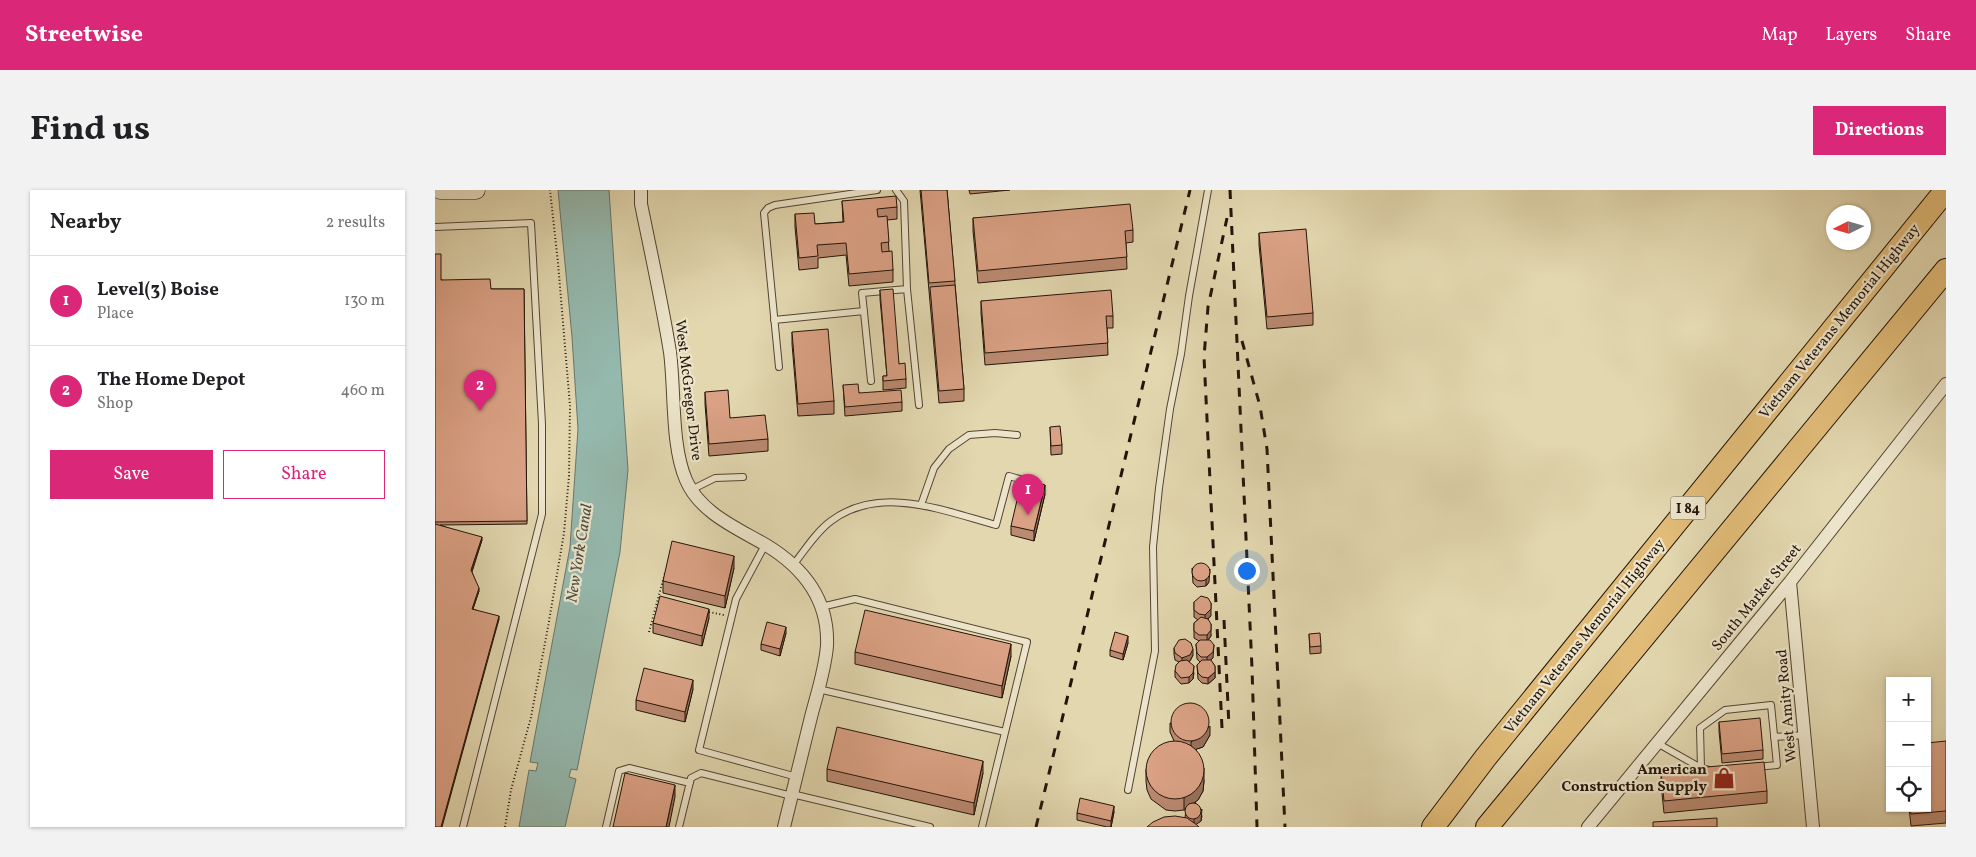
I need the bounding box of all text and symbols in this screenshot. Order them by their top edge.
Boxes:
text: Streetwise [25,18,143,52]
text: Map [1761,23,1797,48]
text: Layers [1825,23,1877,48]
text: Share [1905,23,1951,48]
text: Find us [30,106,150,154]
button: Directions [1813,106,1946,155]
north arrow [1826,205,1871,250]
text: Nearby [50,208,121,237]
text: 2 results [326,212,385,234]
street label: Vietnam Veterans Memorial Highway [1755,220,1926,424]
text: Level(3) Boise [97,277,219,303]
text: 1 [63,290,69,312]
text: 130 m [344,290,385,312]
text: Place [97,303,134,325]
street label: West McGregor Drive [668,318,707,462]
text: The Home Depot [97,367,246,393]
pin: 2 [464,370,496,411]
text: 2 [62,380,70,402]
text: 460 m [341,380,385,402]
text: Shop [97,393,133,415]
button: Save [50,450,213,499]
button: Share [223,450,385,499]
pin: 1 [1012,474,1044,515]
road number: I 84 [1671,496,1705,520]
water label: New York Canal [561,502,599,604]
street label: Vietnam Veterans Memorial Highway [1500,535,1671,739]
street label: South Market Street [1707,540,1807,656]
your location [1234,558,1260,584]
street label: West Amity Road [1772,648,1803,763]
map controls [1886,677,1931,812]
button: + [1886,677,1931,722]
button: − [1886,722,1931,767]
place label: American Construction Supply [1561,760,1708,798]
shop icon: American Construction Supply [1711,765,1737,791]
button: locate [1886,767,1931,812]

